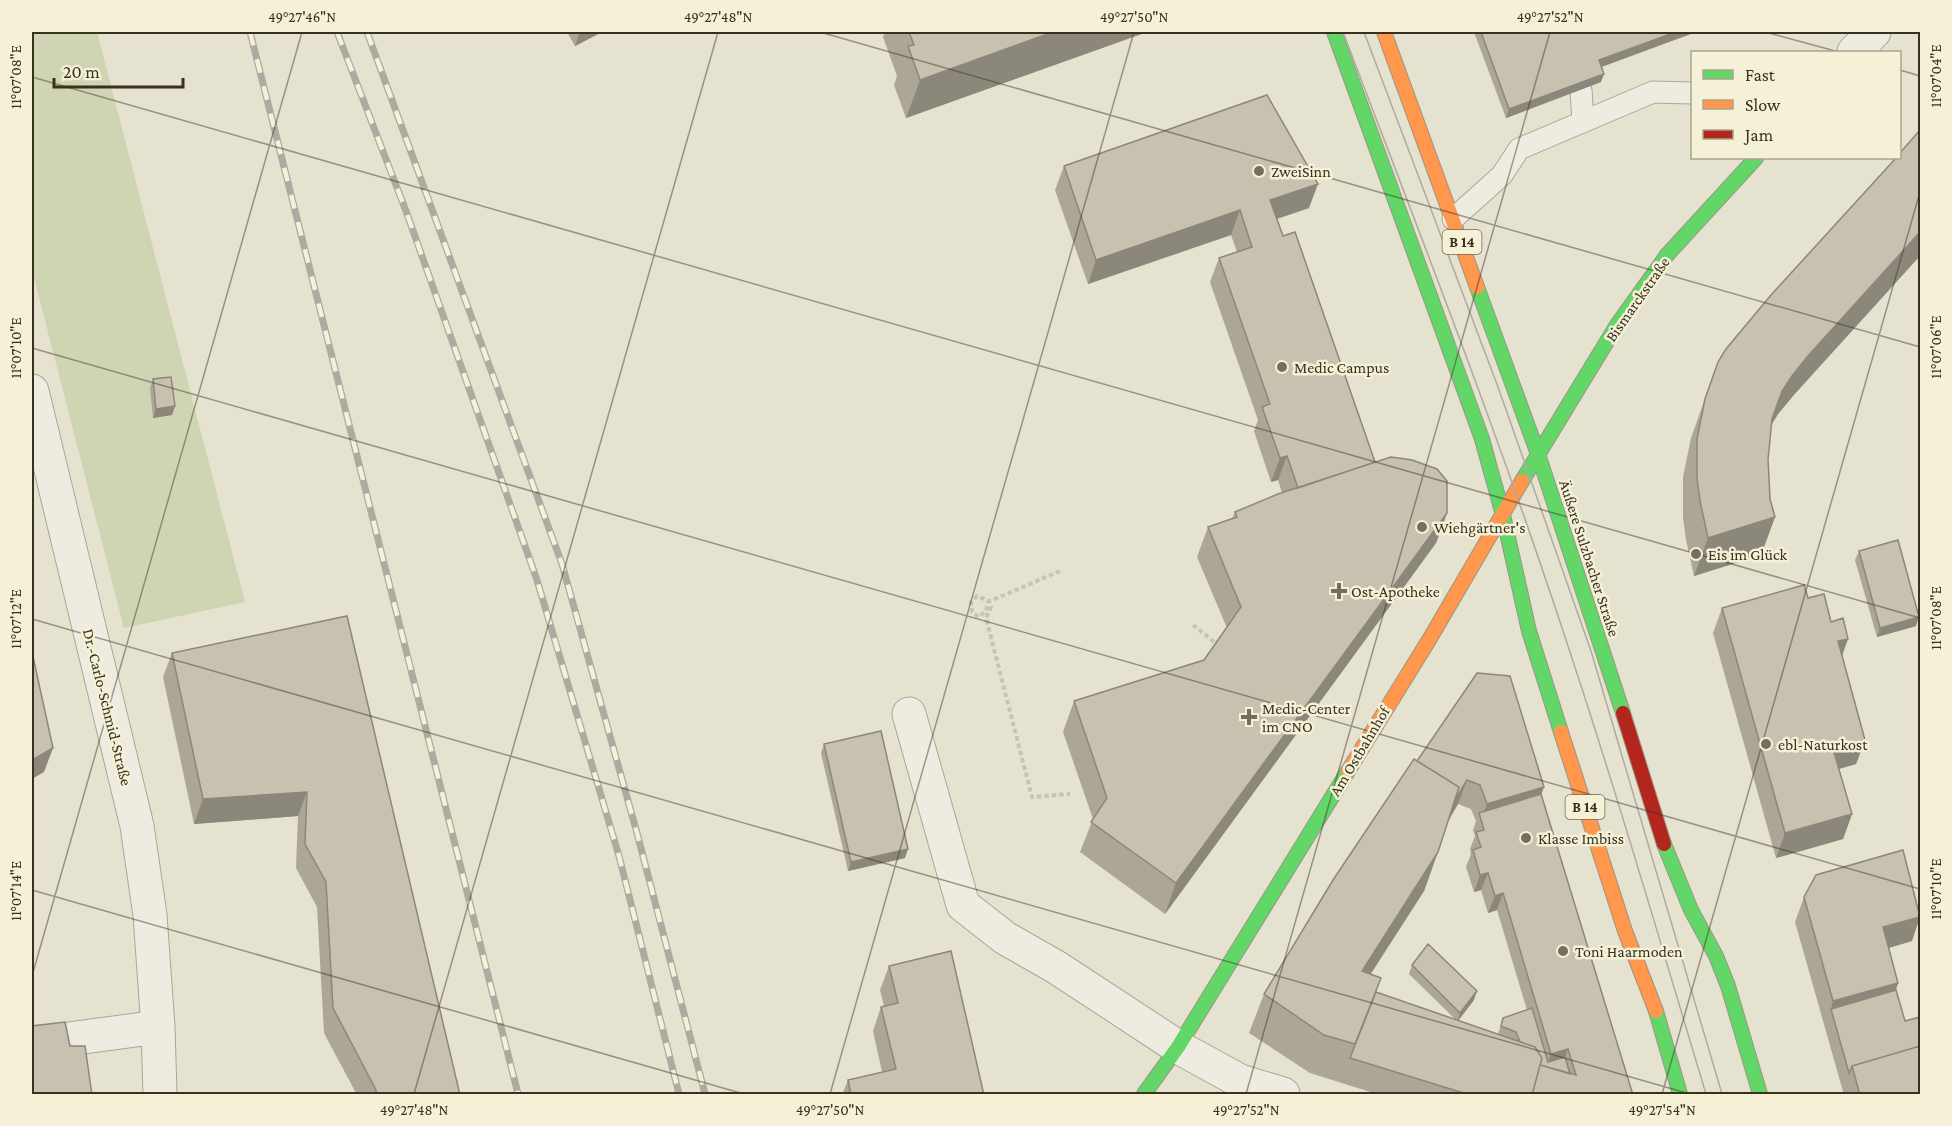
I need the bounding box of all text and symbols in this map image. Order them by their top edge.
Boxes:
text: 49°27'46"N [268,9,336,25]
text: 49°27'48"N [684,9,752,25]
text: 49°27'50"N [1100,9,1168,25]
text: 49°27'52"N [1516,9,1584,25]
text: 11°07'04"E [1928,44,1944,108]
text: 11°07'08"E [8,45,24,109]
scale bar [54,51,183,89]
legend [1691,51,1901,159]
text: 20 m [63,62,100,82]
text: Fast [1745,65,1776,85]
text: Slow [1745,95,1781,115]
text: Jam [1743,125,1774,145]
place label: ZweiSinn [1271,163,1331,180]
marker: ZweiSinn [1252,164,1266,178]
road number: B 14 [1442,230,1482,254]
street label: Bismarckstraße [1602,254,1673,345]
text: 11°07'06"E [1928,315,1944,379]
text: 11°07'10"E [8,317,24,379]
place label: Medic Campus [1294,359,1389,377]
marker: Medic Campus [1275,360,1289,374]
street label: Äußere Sulzbacher Straße [1556,478,1623,639]
place label: Wiehgärtner's [1434,519,1526,537]
marker: Wiehgärtner's [1415,520,1429,534]
place label: Eis im Glück [1708,546,1788,563]
marker: Eis im Glück [1689,547,1703,561]
place label: Ost-Apotheke [1351,583,1440,601]
marker: Ost-Apotheke [1332,584,1346,598]
text: 11°07'08"E [1928,586,1944,650]
text: 11°07'12"E [8,589,24,649]
street label: Dr.-Carlo-Schmid-Straße [80,627,135,787]
place label: Medic-Center im CNO [1262,700,1351,735]
street label: Am Ostbahnhof [1326,702,1393,799]
marker: Medic-Center im CNO [1240,708,1258,726]
place label: ebl-Naturkost [1778,736,1868,753]
marker: ebl-Naturkost [1759,737,1773,751]
road number: B 14 [1566,795,1604,819]
place label: Klasse Imbiss [1538,830,1624,847]
marker: Klasse Imbiss [1519,831,1533,845]
text: 11°07'10"E [1928,858,1944,920]
text: 11°07'14"E [8,861,24,921]
place label: Toni Haarmoden [1575,943,1683,960]
marker: Toni Haarmoden [1556,944,1570,958]
text: 49°27'48"N [380,1102,448,1118]
text: 49°27'50"N [796,1102,864,1118]
text: 49°27'52"N [1212,1102,1280,1118]
text: 49°27'54"N [1628,1102,1696,1118]

